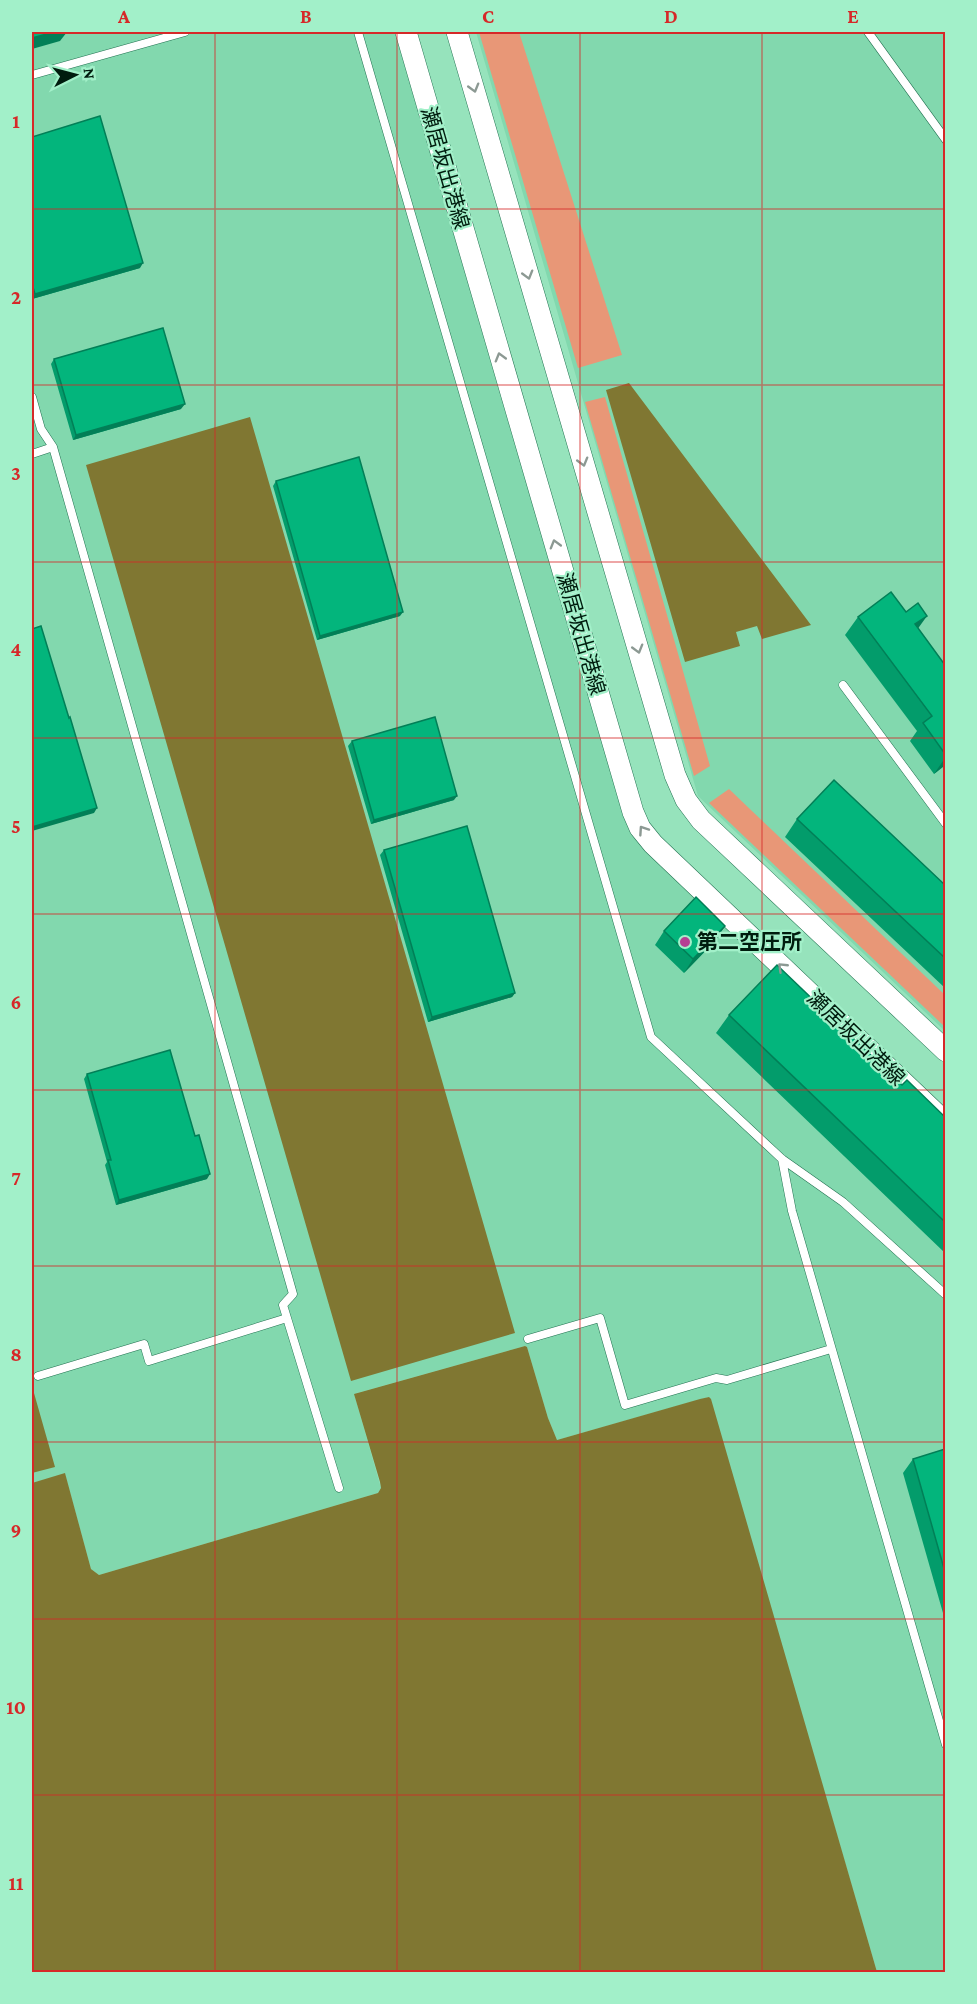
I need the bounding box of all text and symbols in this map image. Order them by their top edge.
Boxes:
text: A [117,5,131,27]
text: B [300,5,312,27]
text: C [482,5,494,27]
text: D [664,5,678,27]
text: E [847,5,859,27]
north arrow [45,45,105,105]
text: N [80,67,98,80]
one-way arrow [466,83,479,93]
street label: 瀬居坂出港線 [416,104,474,232]
text: 1 [12,110,20,132]
one-way arrow [521,269,533,280]
text: 2 [11,286,21,308]
one-way arrow [495,352,507,363]
one-way arrow [576,456,588,467]
text: 3 [11,462,21,484]
one-way arrow [550,539,562,550]
street label: 瀬居坂出港線 [552,570,610,698]
text: 4 [11,638,22,660]
one-way arrow [631,643,643,654]
text: 5 [11,815,21,837]
one-way arrow [639,826,650,837]
place label: 第二空圧所 [697,930,802,954]
marker: 第二空圧所 [678,935,692,949]
one-way arrow [778,963,788,974]
street label: 瀬居坂出港線 [802,986,910,1090]
text: 6 [11,991,21,1013]
text: 7 [11,1167,21,1189]
text: 8 [10,1343,22,1365]
text: 9 [11,1519,21,1541]
text: 10 [6,1696,26,1718]
text: 11 [9,1872,24,1894]

